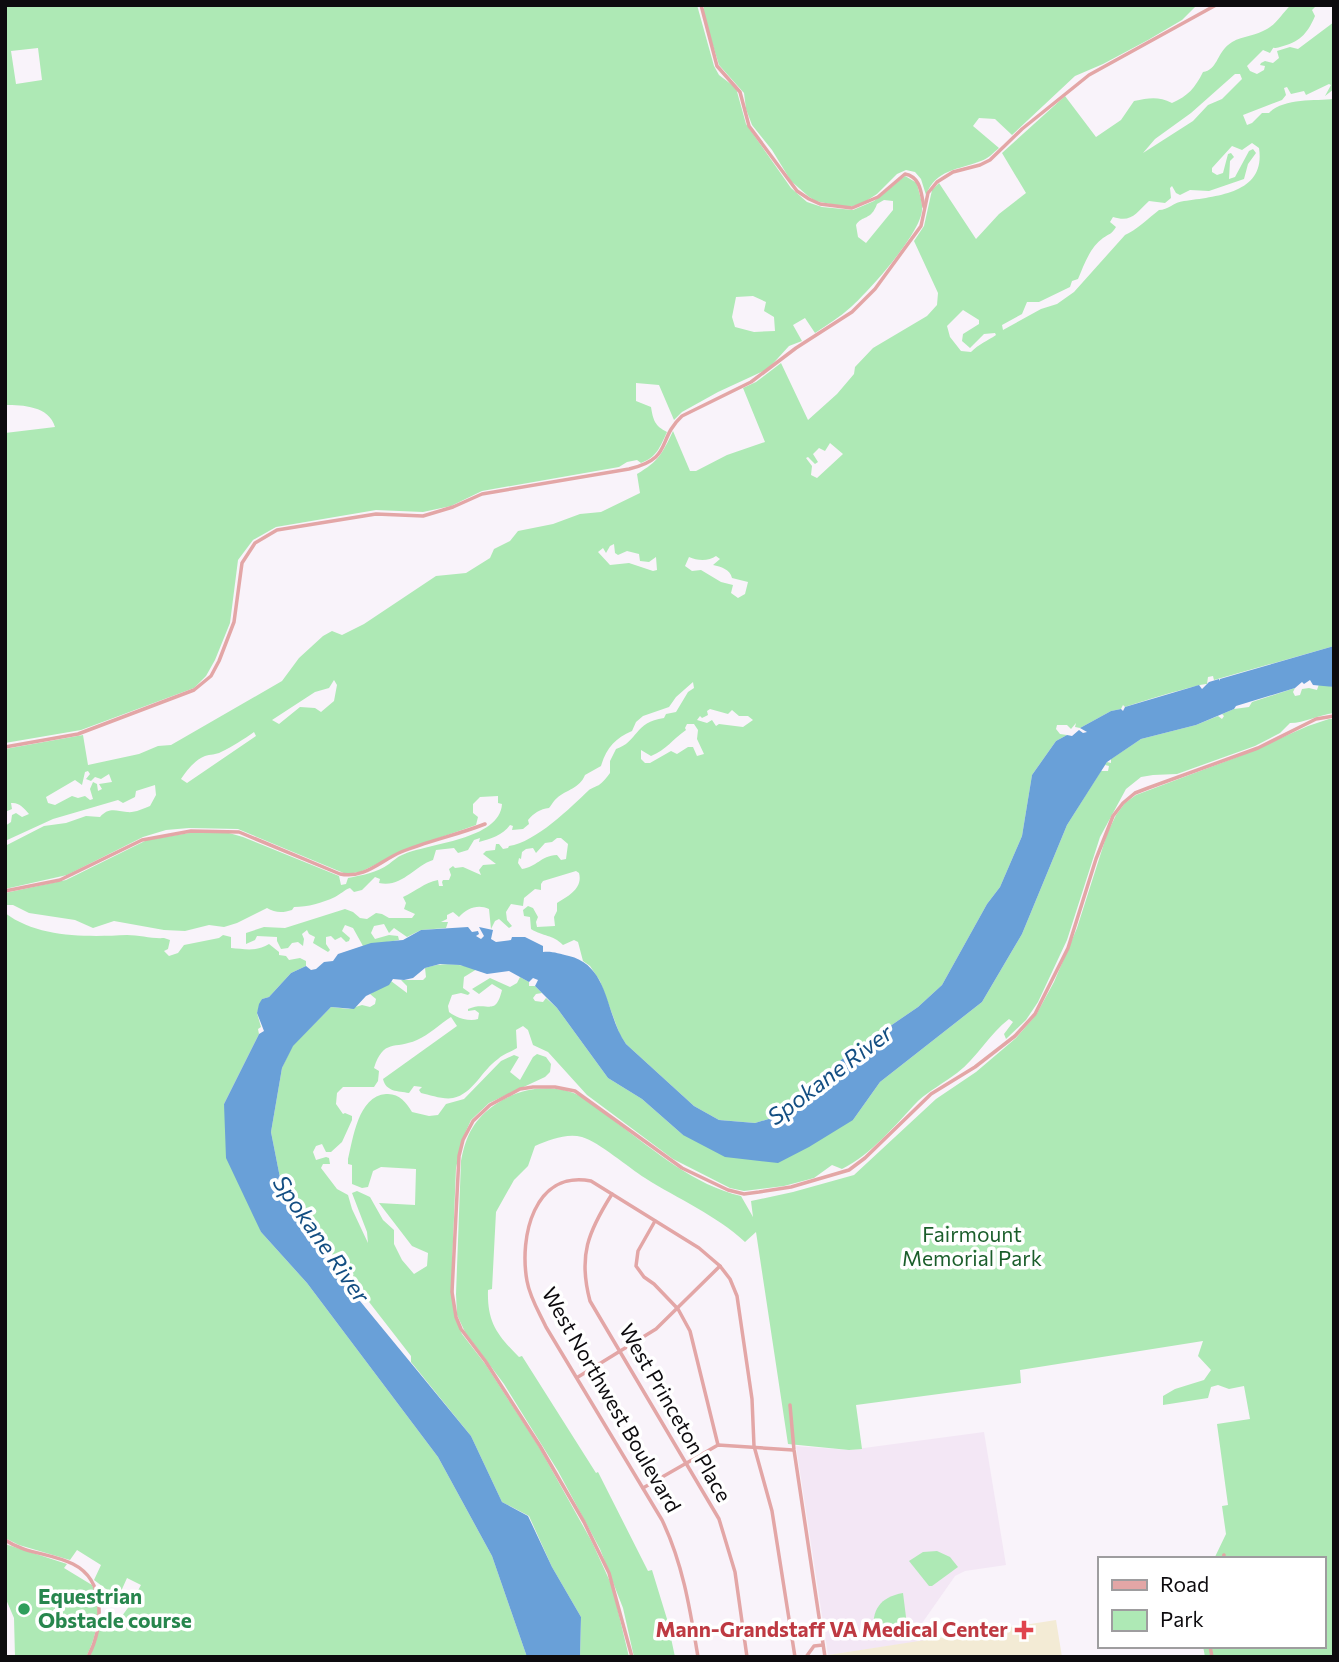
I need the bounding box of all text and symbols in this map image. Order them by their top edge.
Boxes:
water label: Spokane River [761,1018,898,1130]
water label: Spokane River [268,1169,377,1308]
park label: Fairmount Memorial Park [902,1221,1042,1270]
street label: West Northwest Boulevard [538,1282,687,1516]
street label: West Princeton Place [615,1319,737,1506]
legend [1098,1557,1325,1648]
text: Road [1160,1571,1209,1596]
place label: Equestrian Obstacle course [38,1583,192,1632]
marker: Equestrian Obstacle course [16,1601,32,1617]
text: Park [1160,1606,1204,1631]
place label: Mann-Grandstaff VA Medical Center [655,1616,1008,1641]
marker: Mann-Grandstaff VA Medical Center [1014,1620,1034,1640]

